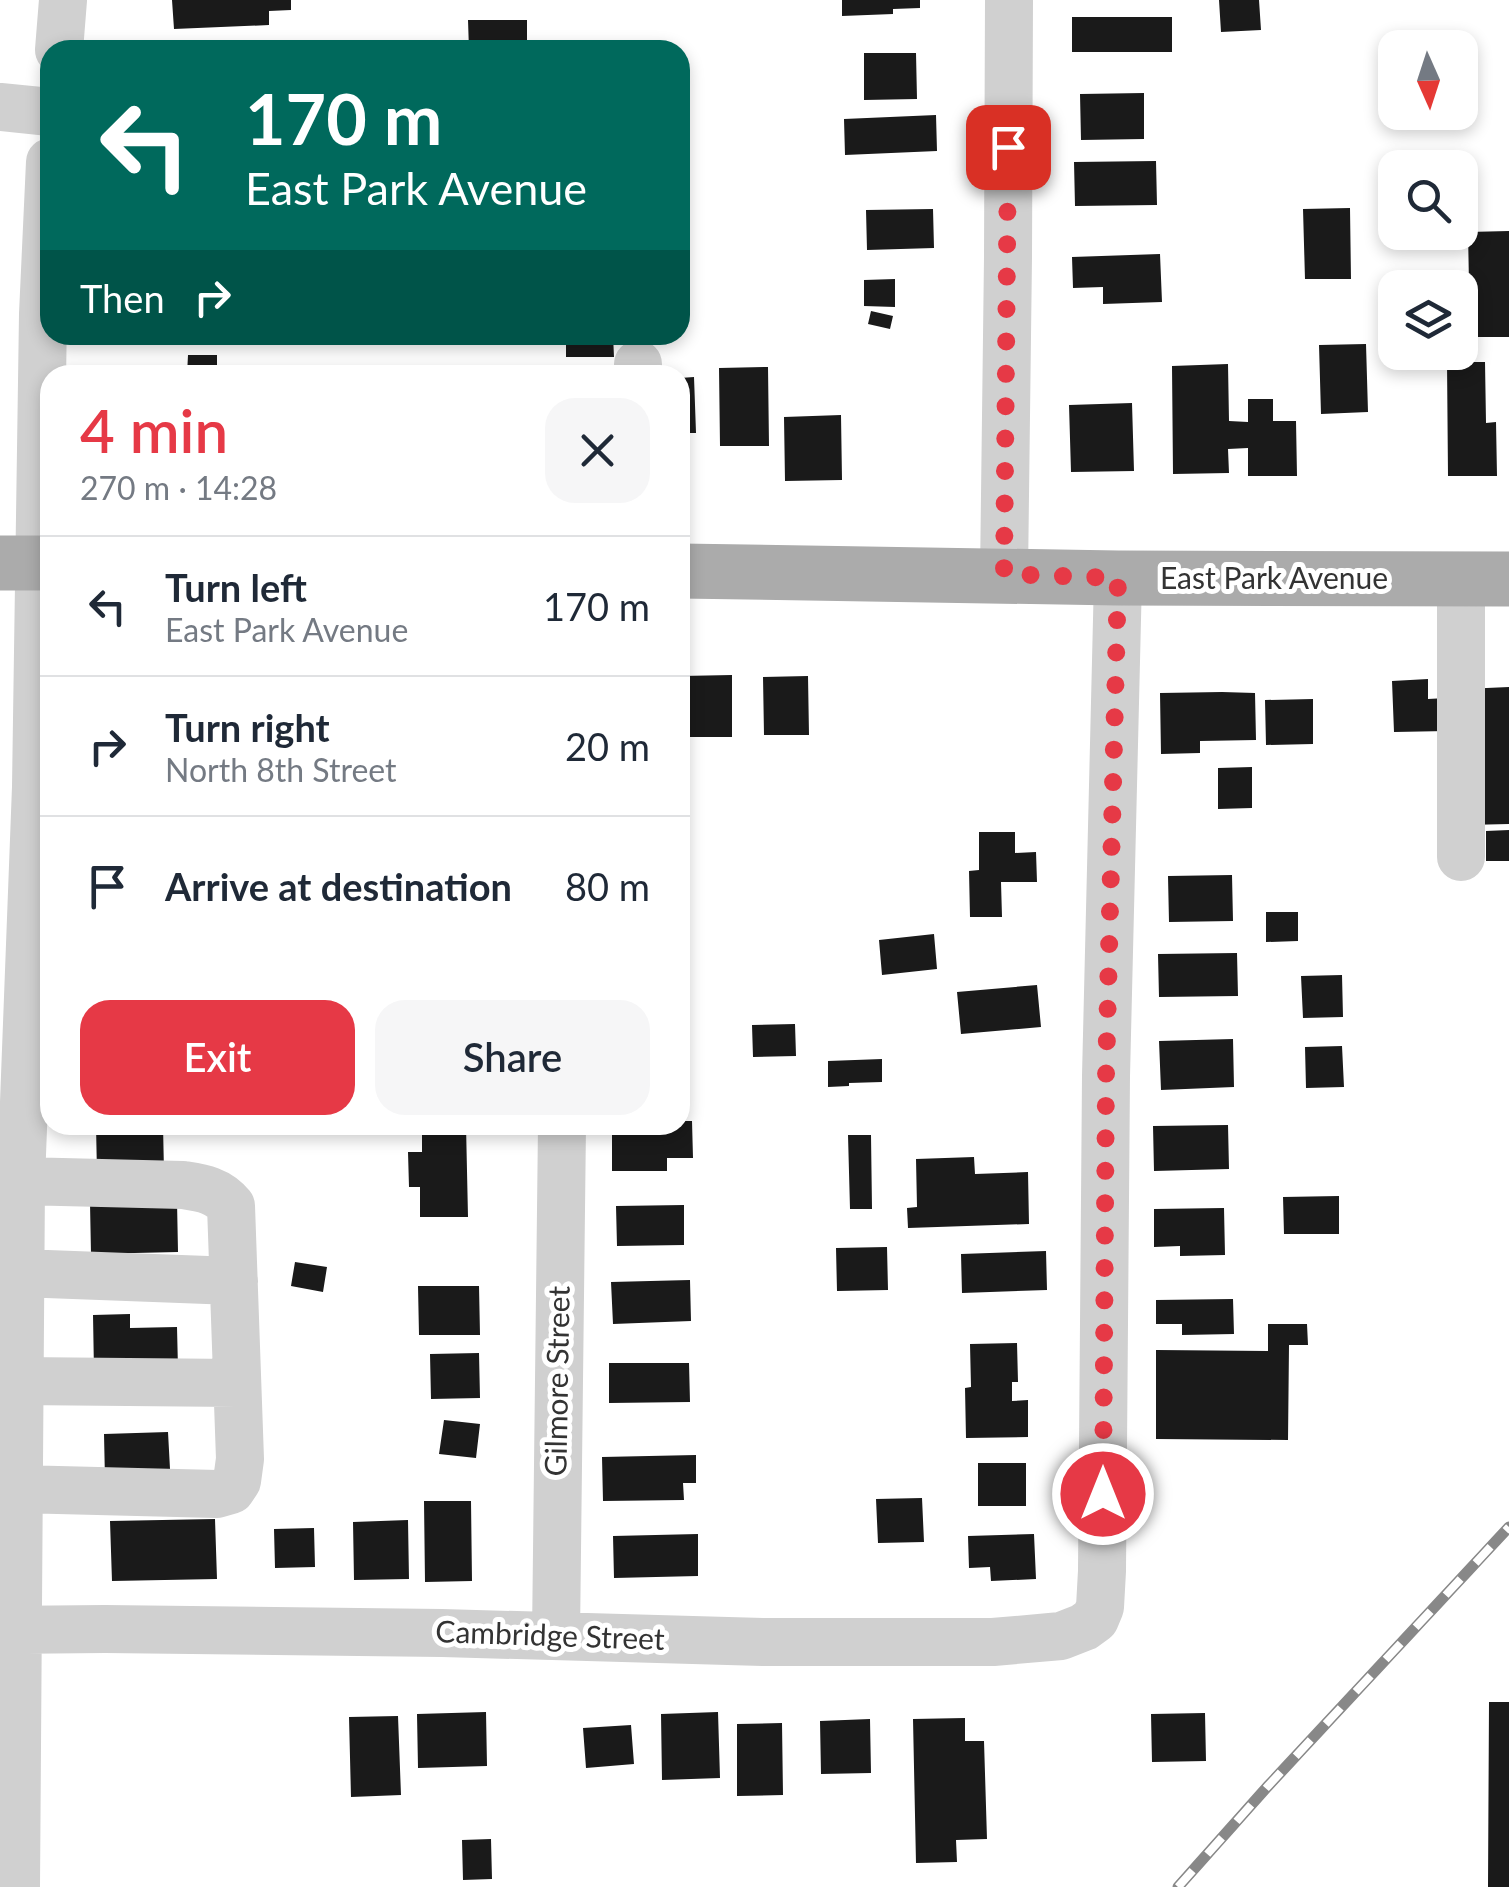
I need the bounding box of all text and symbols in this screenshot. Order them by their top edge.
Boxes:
north arrow [1378,30,1478,130]
map controls [1378,30,1478,370]
text: 170 m [245,76,442,160]
icon: left [80,80,210,210]
pin [966,105,1051,190]
icon: arrive [981,120,1036,175]
button: search [1378,150,1478,250]
text: East Park Avenue [245,161,587,215]
icon: right [185,270,240,325]
button: layers [1378,270,1478,370]
text: Then [80,275,165,321]
text: 4 min [80,394,228,466]
button: close [545,398,650,503]
text: 270 m · 14:28 [80,468,277,507]
street label: East Park Avenue [1160,559,1388,595]
text: Turn left [165,564,307,610]
icon: left [80,579,135,634]
text: 170 m [543,583,650,629]
text: East Park Avenue [165,610,408,649]
text: Turn right [165,704,330,750]
icon: right [80,719,135,774]
text: 20 m [565,723,650,769]
text: North 8th Street [165,750,397,789]
icon: arrive [80,859,135,914]
text: Arrive at destination [165,863,512,909]
text: 80 m [565,863,650,909]
button: Exit [80,1000,355,1115]
button: Share [375,1000,650,1115]
street label: Gilmore Street [536,1285,576,1477]
position arrow [1051,1442,1155,1546]
street label: Cambridge Street [435,1612,665,1656]

